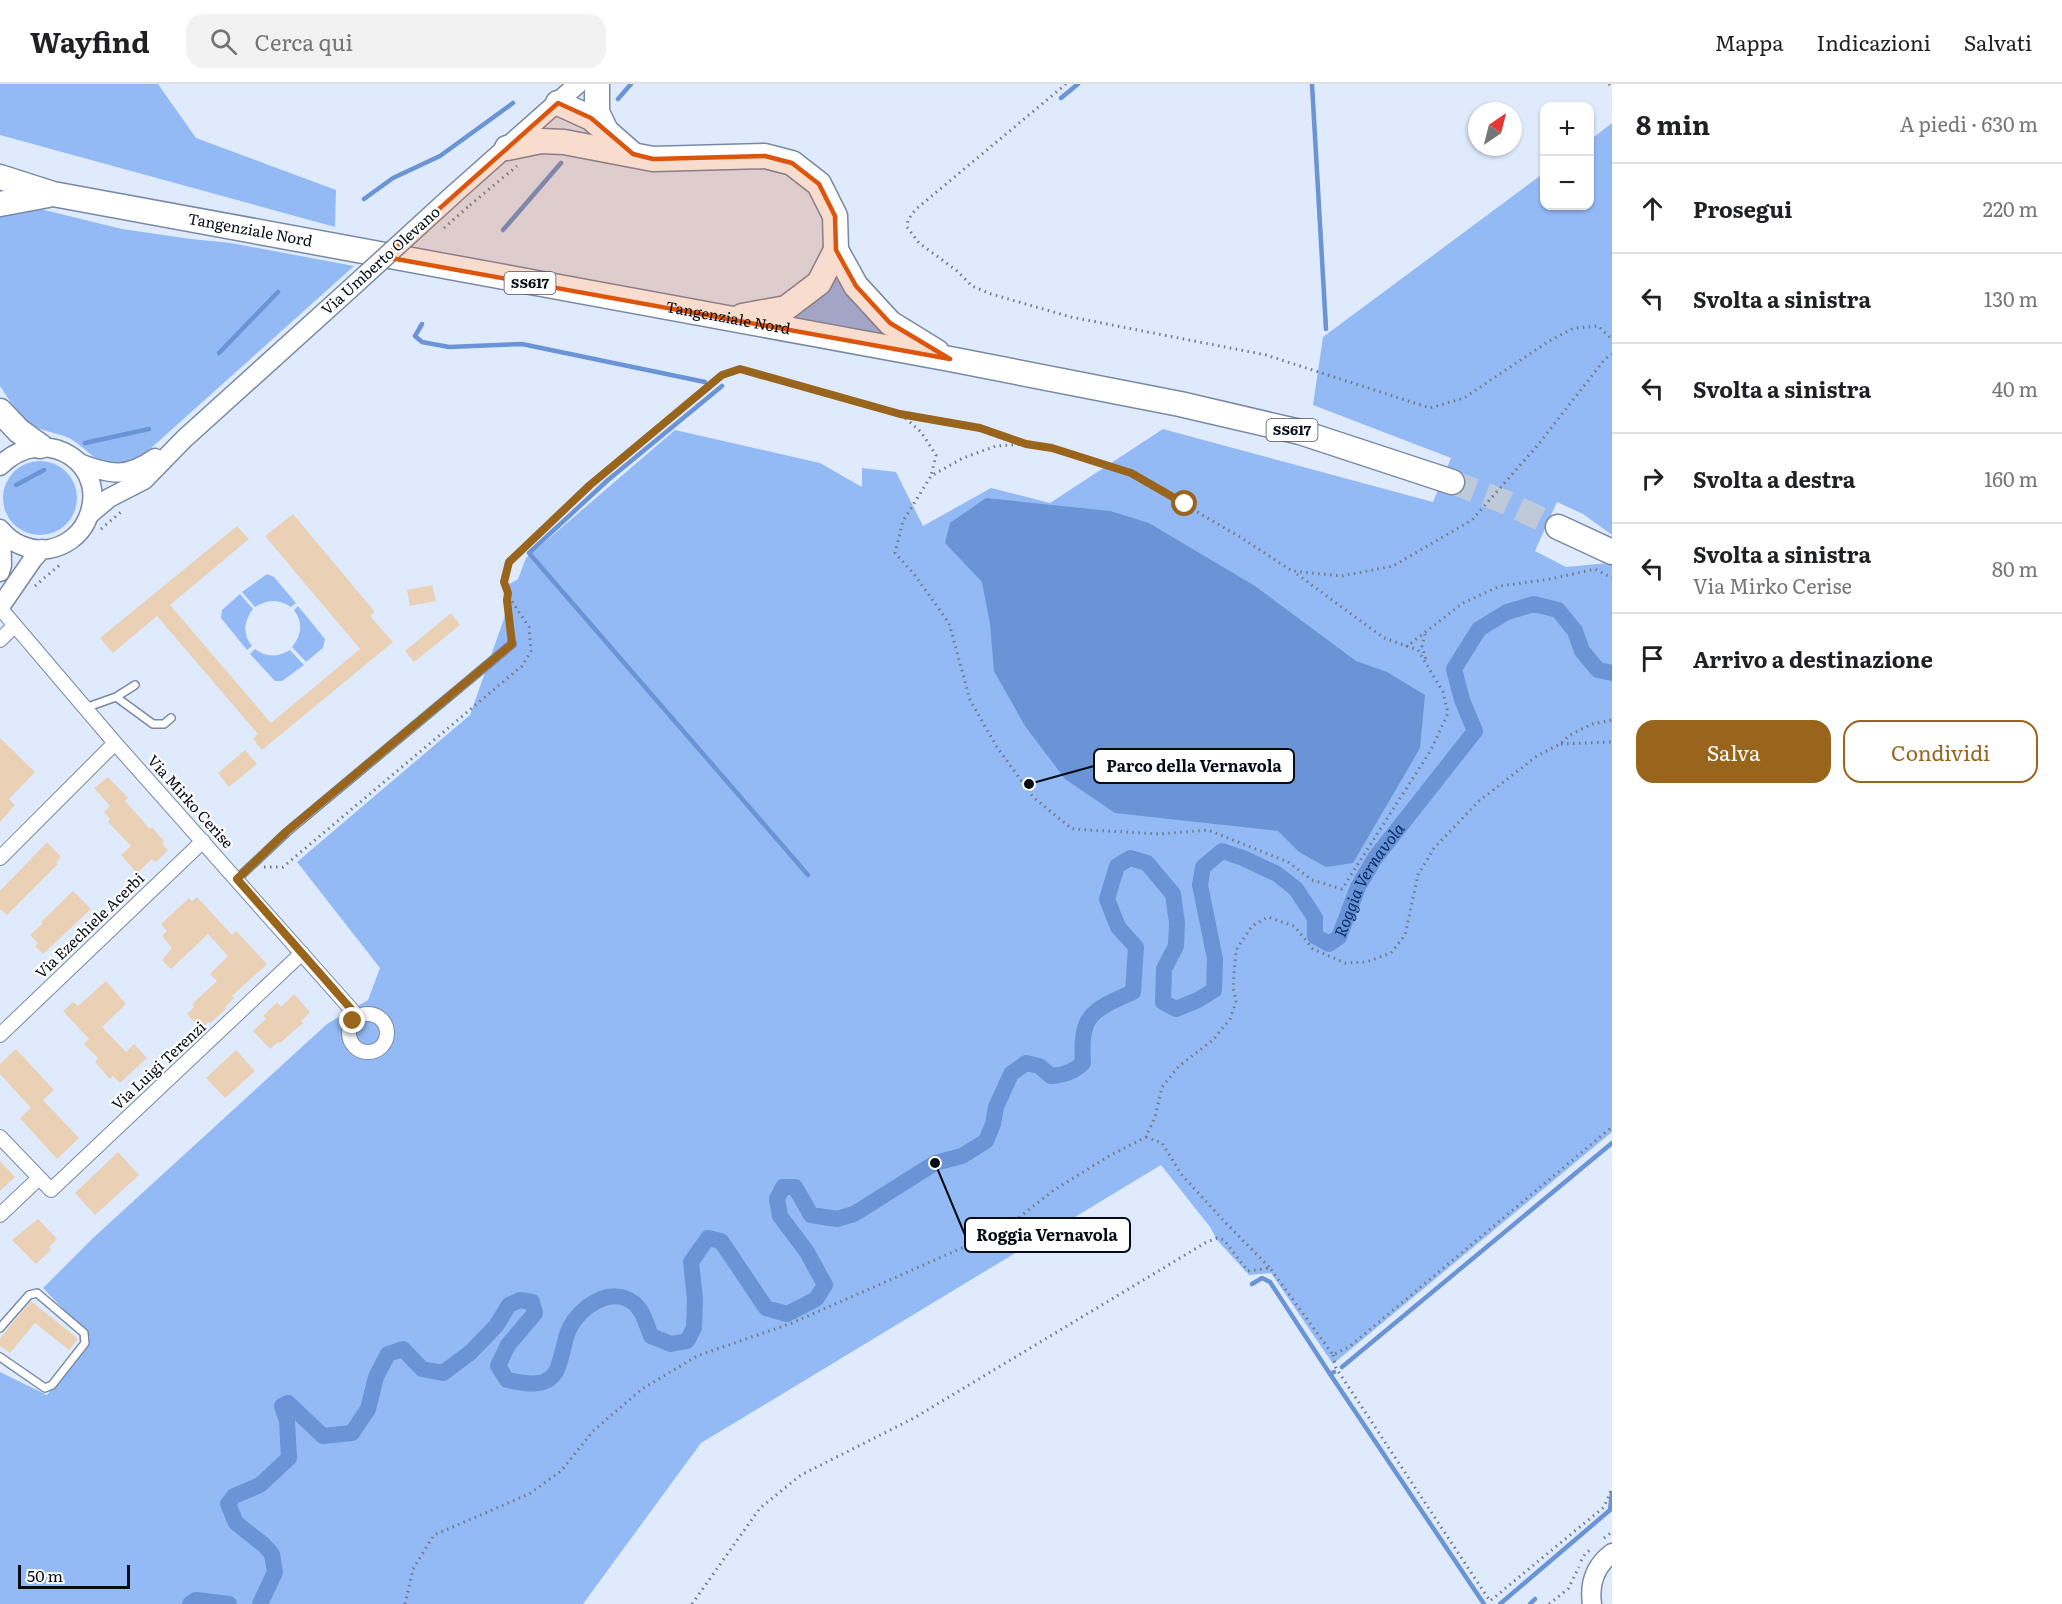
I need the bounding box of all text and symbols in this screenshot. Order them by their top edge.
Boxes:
search box [186,14,606,68]
text: Wayfind [30,20,150,62]
icon: search [207,25,240,58]
text: Cerca qui [255,25,353,58]
text: Mappa [1715,26,1784,57]
text: Indicazioni [1817,26,1931,57]
text: Salvati [1964,26,2032,57]
north arrow [1468,102,1522,156]
map controls [1540,102,1594,210]
button: + [1540,102,1594,156]
text: 8 min [1636,104,1710,143]
text: A piedi · 630 m [1900,108,2038,138]
button: − [1540,156,1594,210]
icon: ahead [1636,192,1669,225]
text: Prosegui [1693,192,1792,225]
text: 220 m [1983,193,2038,223]
street label: Via Umberto Olevano [315,200,445,320]
street label: Tangenziale Nord [186,206,314,251]
road number: SS617 [504,272,556,294]
icon: left [1636,282,1669,315]
text: Svolta a sinistra [1693,282,1871,315]
text: 130 m [1984,283,2038,313]
street label: Tangenziale Nord [664,294,792,339]
icon: left [1636,372,1669,405]
text: Svolta a sinistra [1693,372,1871,405]
text: 40 m [1992,373,2038,403]
road number: SS617 [1266,419,1318,441]
icon: right [1636,462,1669,495]
text: Svolta a destra [1693,462,1855,495]
text: 160 m [1984,463,2038,493]
route start [1171,490,1197,516]
text: Svolta a sinistra [1693,537,1871,570]
icon: left [1636,552,1669,585]
text: 80 m [1992,553,2038,583]
text: Via Mirko Cerise [1693,570,1852,600]
icon: arrive [1636,642,1669,675]
text: Arrivo a destinazione [1693,642,1933,675]
button: Salva [1636,720,1831,783]
button: Condividi [1843,720,2038,783]
street label: Via Mirko Cerise [143,749,240,853]
callout: Parco della Vernavola [1094,749,1294,783]
text: Parco della Vernavola [1106,753,1282,777]
water label: Roggia Vernavola [1327,816,1410,940]
street label: Via Ezechiele Acerbi [29,867,149,983]
route end [339,1007,365,1033]
street label: Via Luigi Terenzi [106,1015,210,1115]
callout: Roggia Vernavola [965,1218,1130,1252]
text: Roggia Vernavola [976,1222,1118,1246]
scale bar [18,1562,130,1590]
text: 50 m [27,1563,63,1587]

